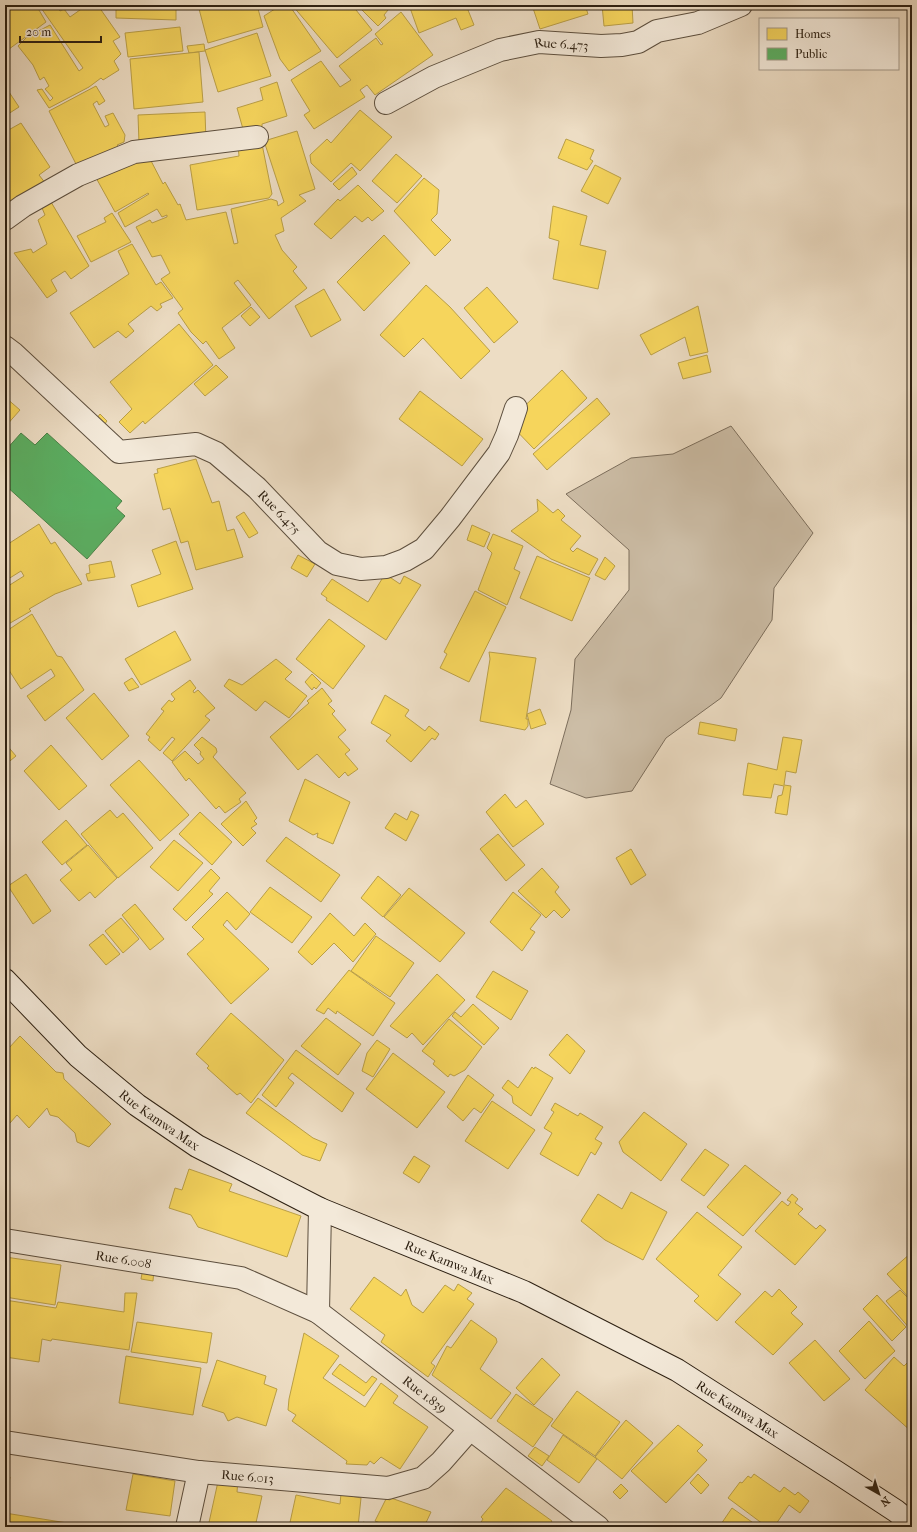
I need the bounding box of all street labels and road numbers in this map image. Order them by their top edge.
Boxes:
street label: Rue 6.473 [533,34,589,53]
street label: Rue 6.475 [255,487,304,537]
street label: Rue Kamwa Max [116,1086,203,1154]
street label: Rue Kamwa Max [403,1237,497,1287]
street label: Rue 6.008 [94,1248,152,1271]
street label: Rue 1.839 [400,1373,450,1416]
street label: Rue Kamwa Max [693,1377,782,1441]
street label: Rue 6.013 [221,1467,274,1486]

